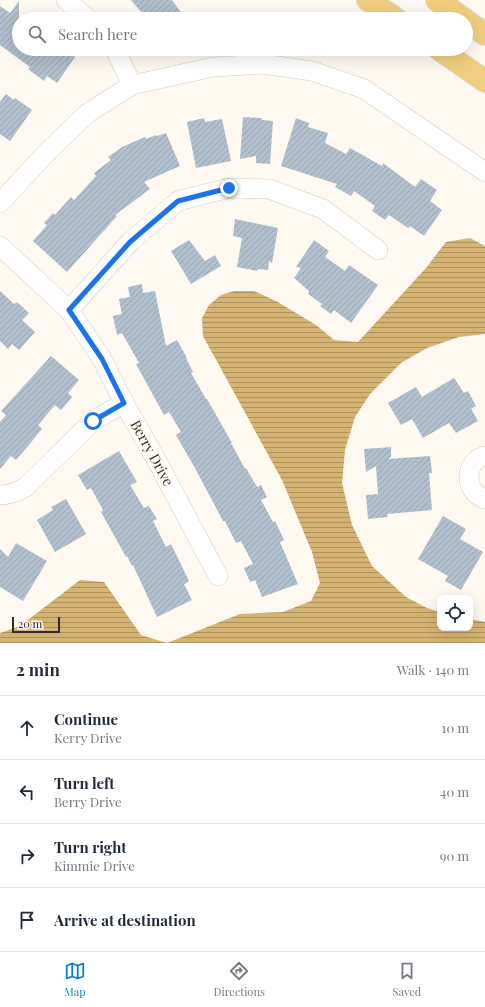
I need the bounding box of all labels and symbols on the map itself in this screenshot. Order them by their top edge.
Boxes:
route end [220,179,238,197]
route start [84,412,102,430]
street label: Berry Drive [127,416,178,489]
scale bar [12,615,60,634]

